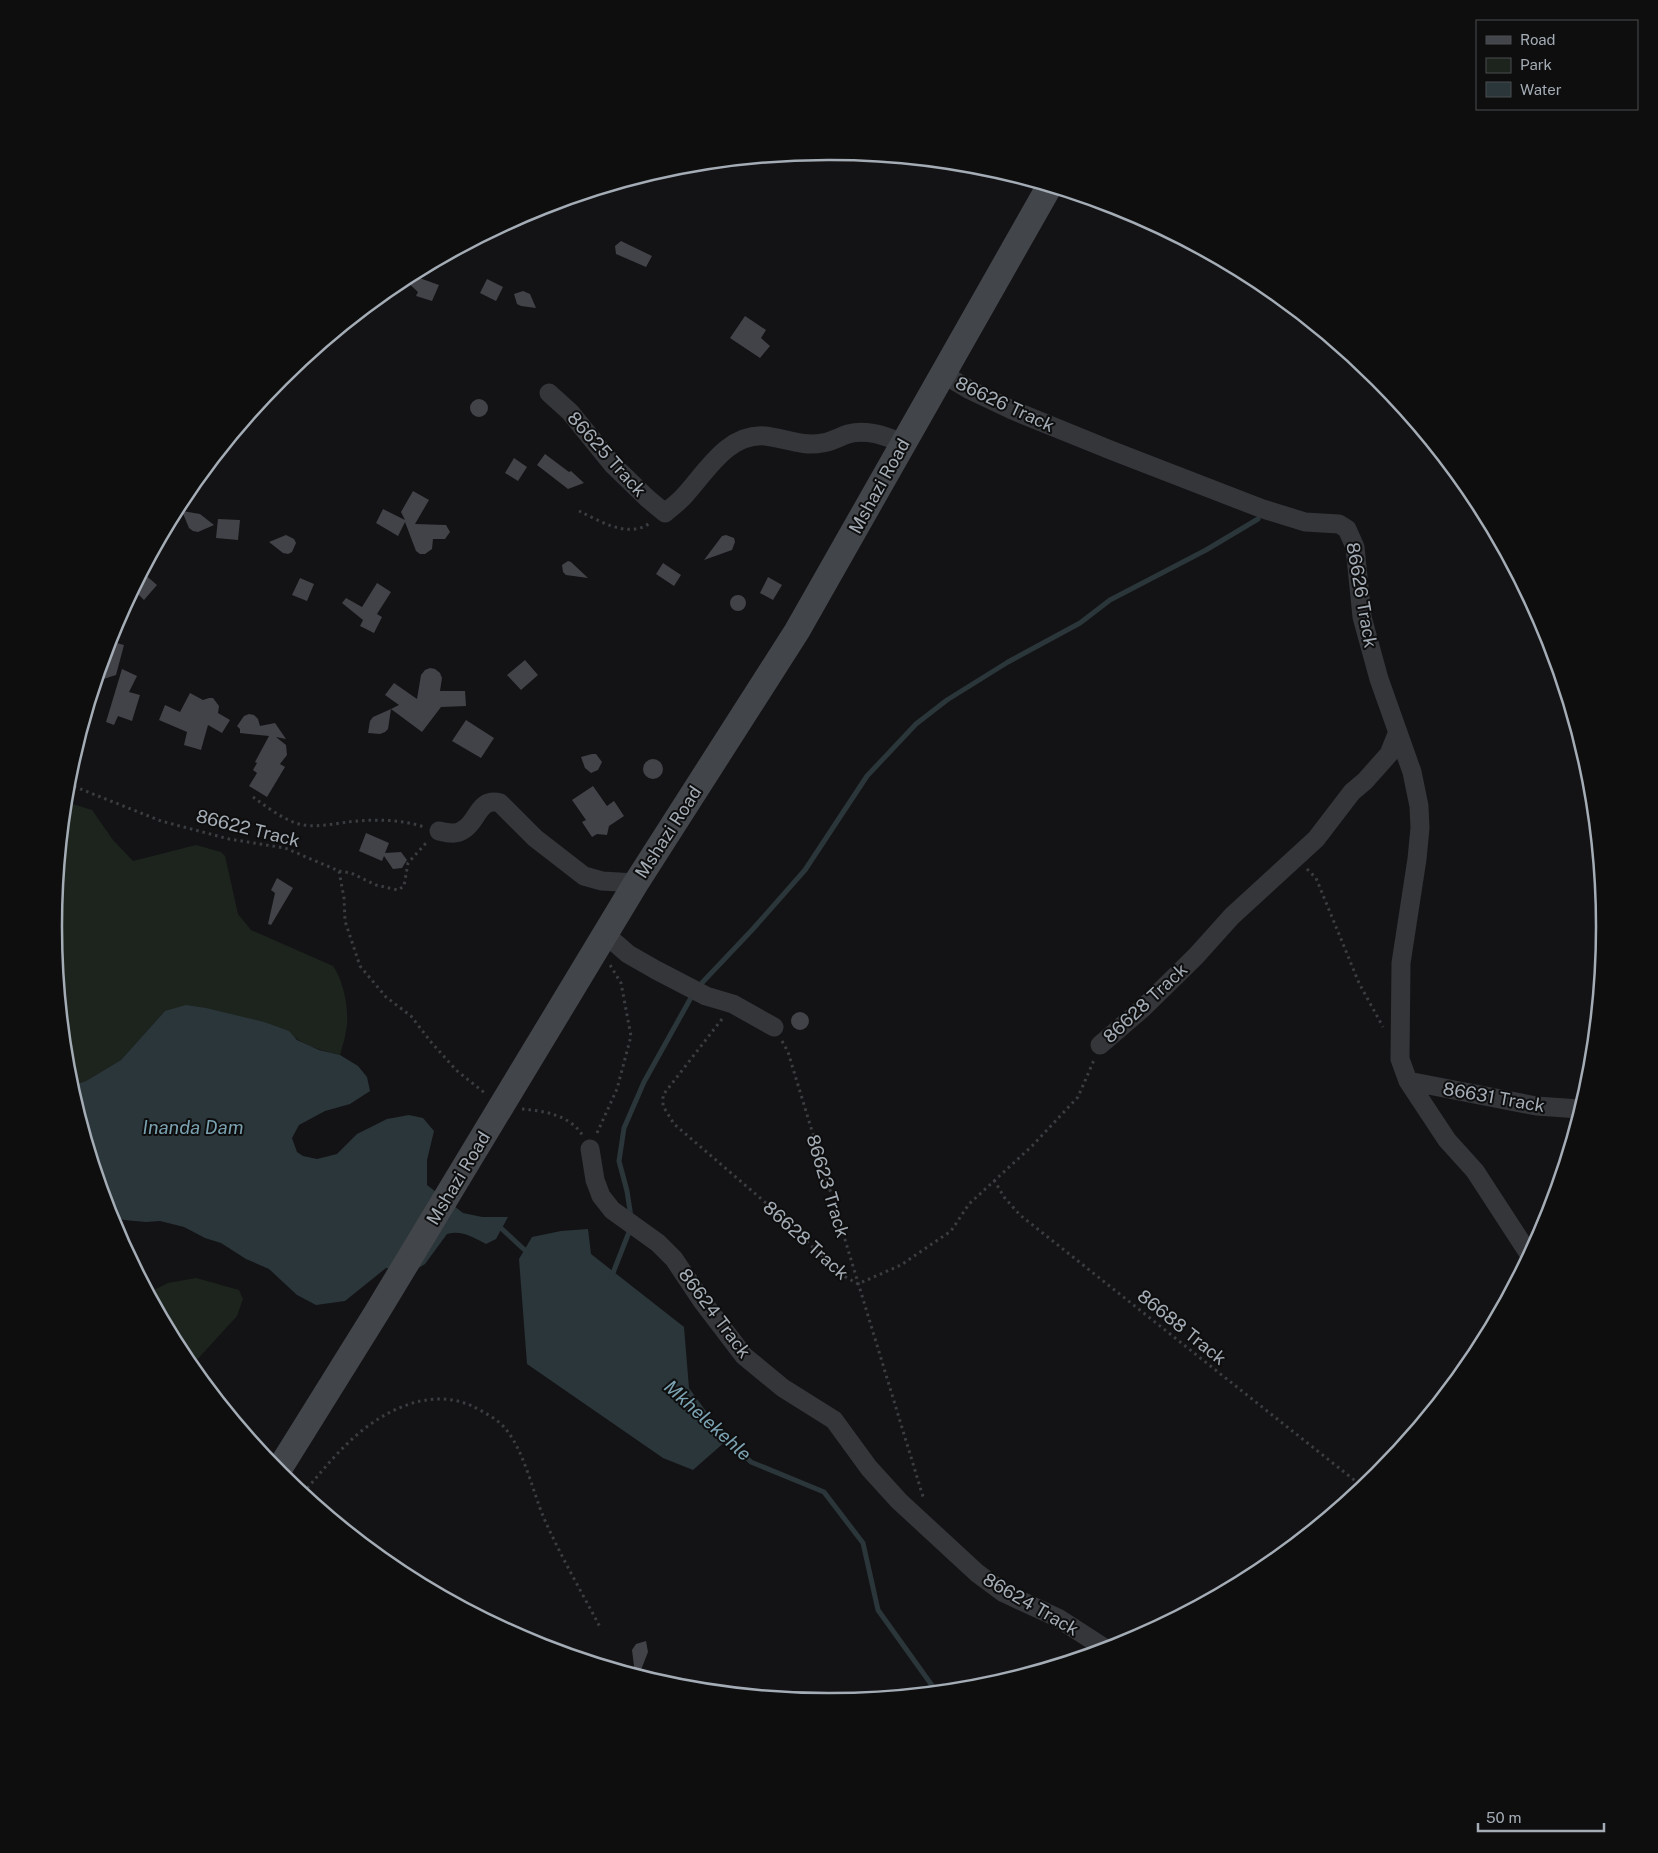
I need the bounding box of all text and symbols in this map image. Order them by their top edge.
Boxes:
legend [1476,20,1638,110]
text: Road [1520,31,1556,48]
text: Park [1520,56,1552,73]
text: Water [1520,81,1562,98]
street label: 86626 Track [952,372,1058,436]
street label: 86625 Track [563,407,651,501]
street label: Mshazi Road [844,435,914,537]
street label: 86626 Track [1342,541,1382,649]
street label: Mshazi Road [630,782,706,882]
street label: 86622 Track [194,805,302,851]
street label: 86628 Track [1099,959,1191,1047]
street label: 86631 Track [1441,1078,1547,1116]
water label: Inanda Dam [143,1116,243,1138]
street label: Mshazi Road [422,1127,494,1229]
street label: 86623 Track [802,1132,854,1240]
street label: 86628 Track [759,1196,853,1284]
street label: 86624 Track [674,1264,756,1362]
street label: 86688 Track [1133,1285,1231,1369]
water label: Mkhelekehle [660,1375,756,1465]
street label: 86624 Track [980,1568,1082,1640]
scale bar [1478,1800,1604,1832]
text: 50 m [1486,1809,1521,1826]

